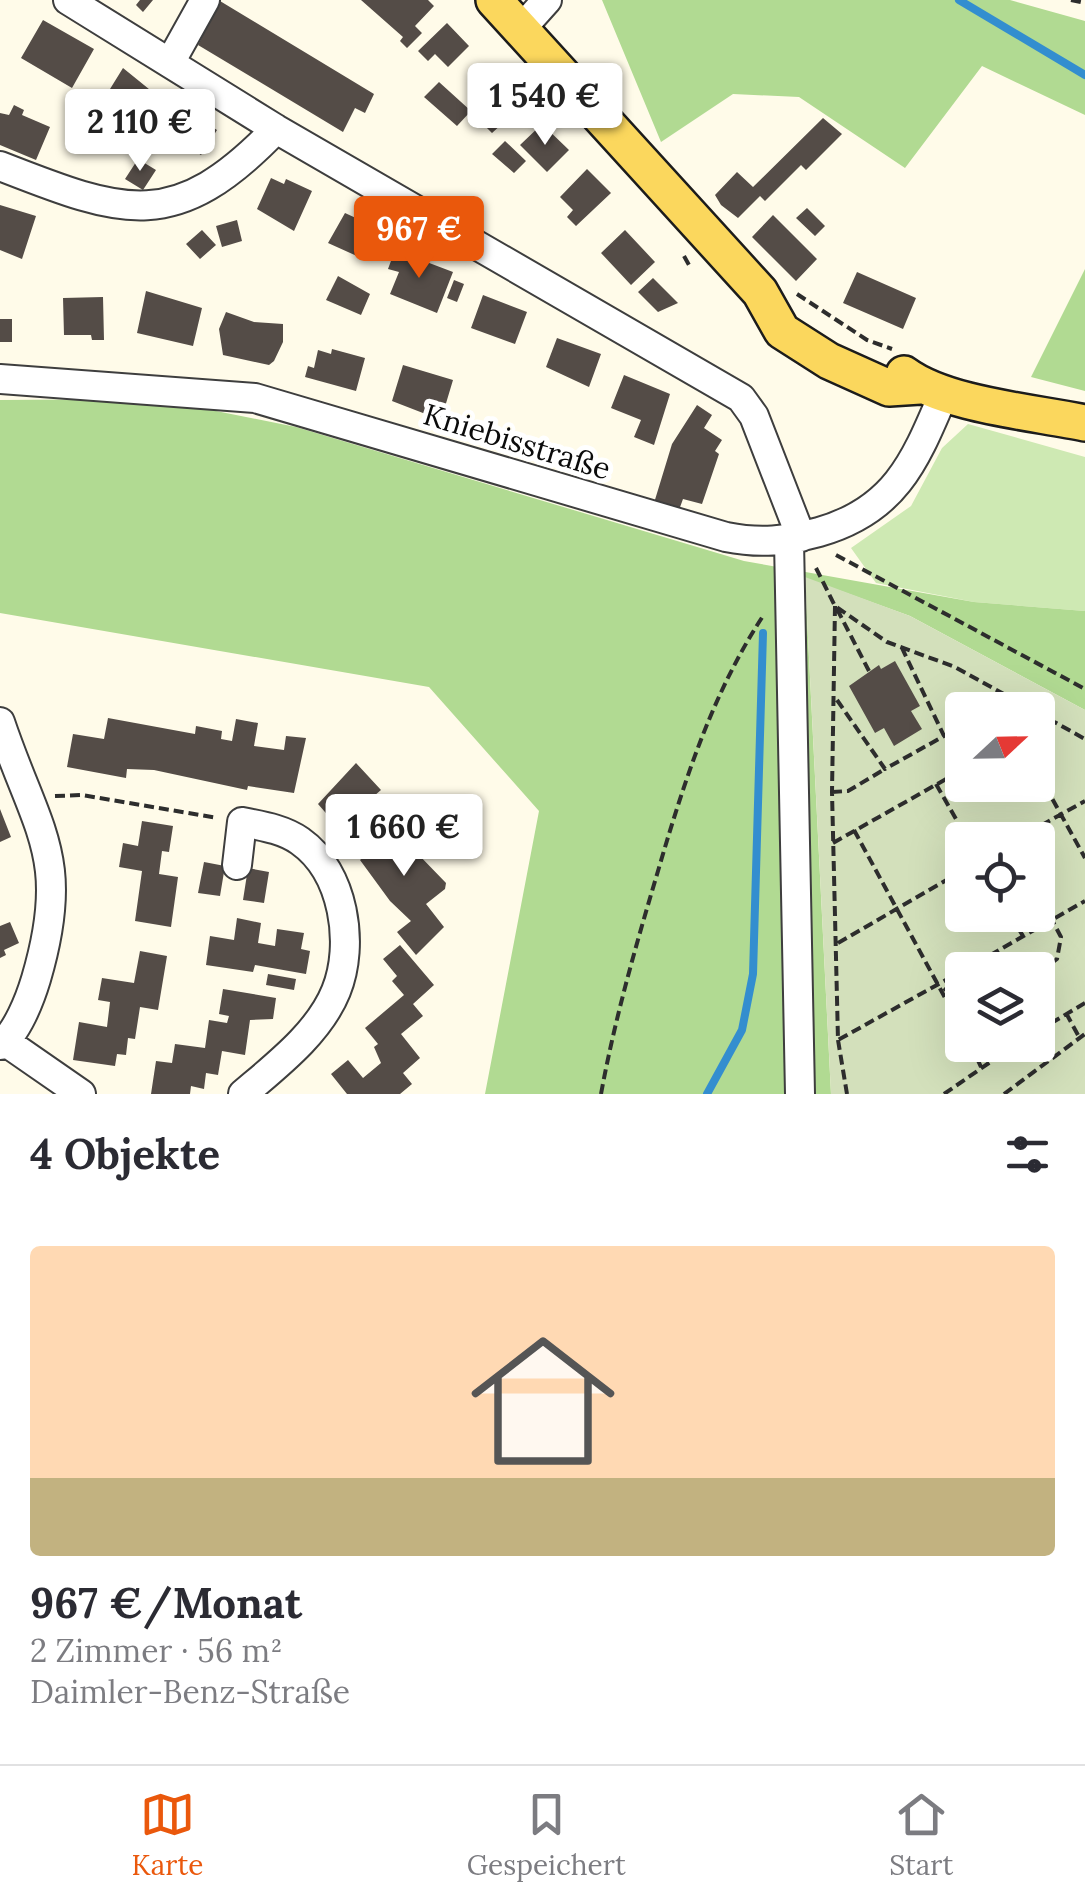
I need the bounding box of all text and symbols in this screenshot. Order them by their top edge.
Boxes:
pin: 1 540 € [453,63,637,148]
text: 1 540 € [489,75,601,116]
pin: 2 110 € [48,89,232,174]
text: 2 110 € [87,101,193,142]
pin: 967 € [349,196,489,281]
text: 967 € [376,208,462,249]
street label: Kniebisstraße [419,395,615,488]
north arrow [945,692,1055,802]
map controls [945,692,1055,1062]
pin: 1 660 € [312,794,496,879]
text: 1 660 € [348,806,460,847]
button: locate [945,822,1055,932]
button: layers [945,952,1055,1062]
text: 4 Objekte [30,1127,220,1181]
icon: filters [1000,1127,1055,1182]
icon: home [453,1311,633,1491]
text: 967 €/Monat [30,1576,302,1630]
text: 2 Zimmer · 56 m² [30,1630,282,1671]
text: Daimler-Benz-Straße [30,1671,350,1712]
tab: Karte [132,1787,204,1883]
tab: Gespeichert [467,1787,626,1883]
tab: Start [889,1787,953,1883]

